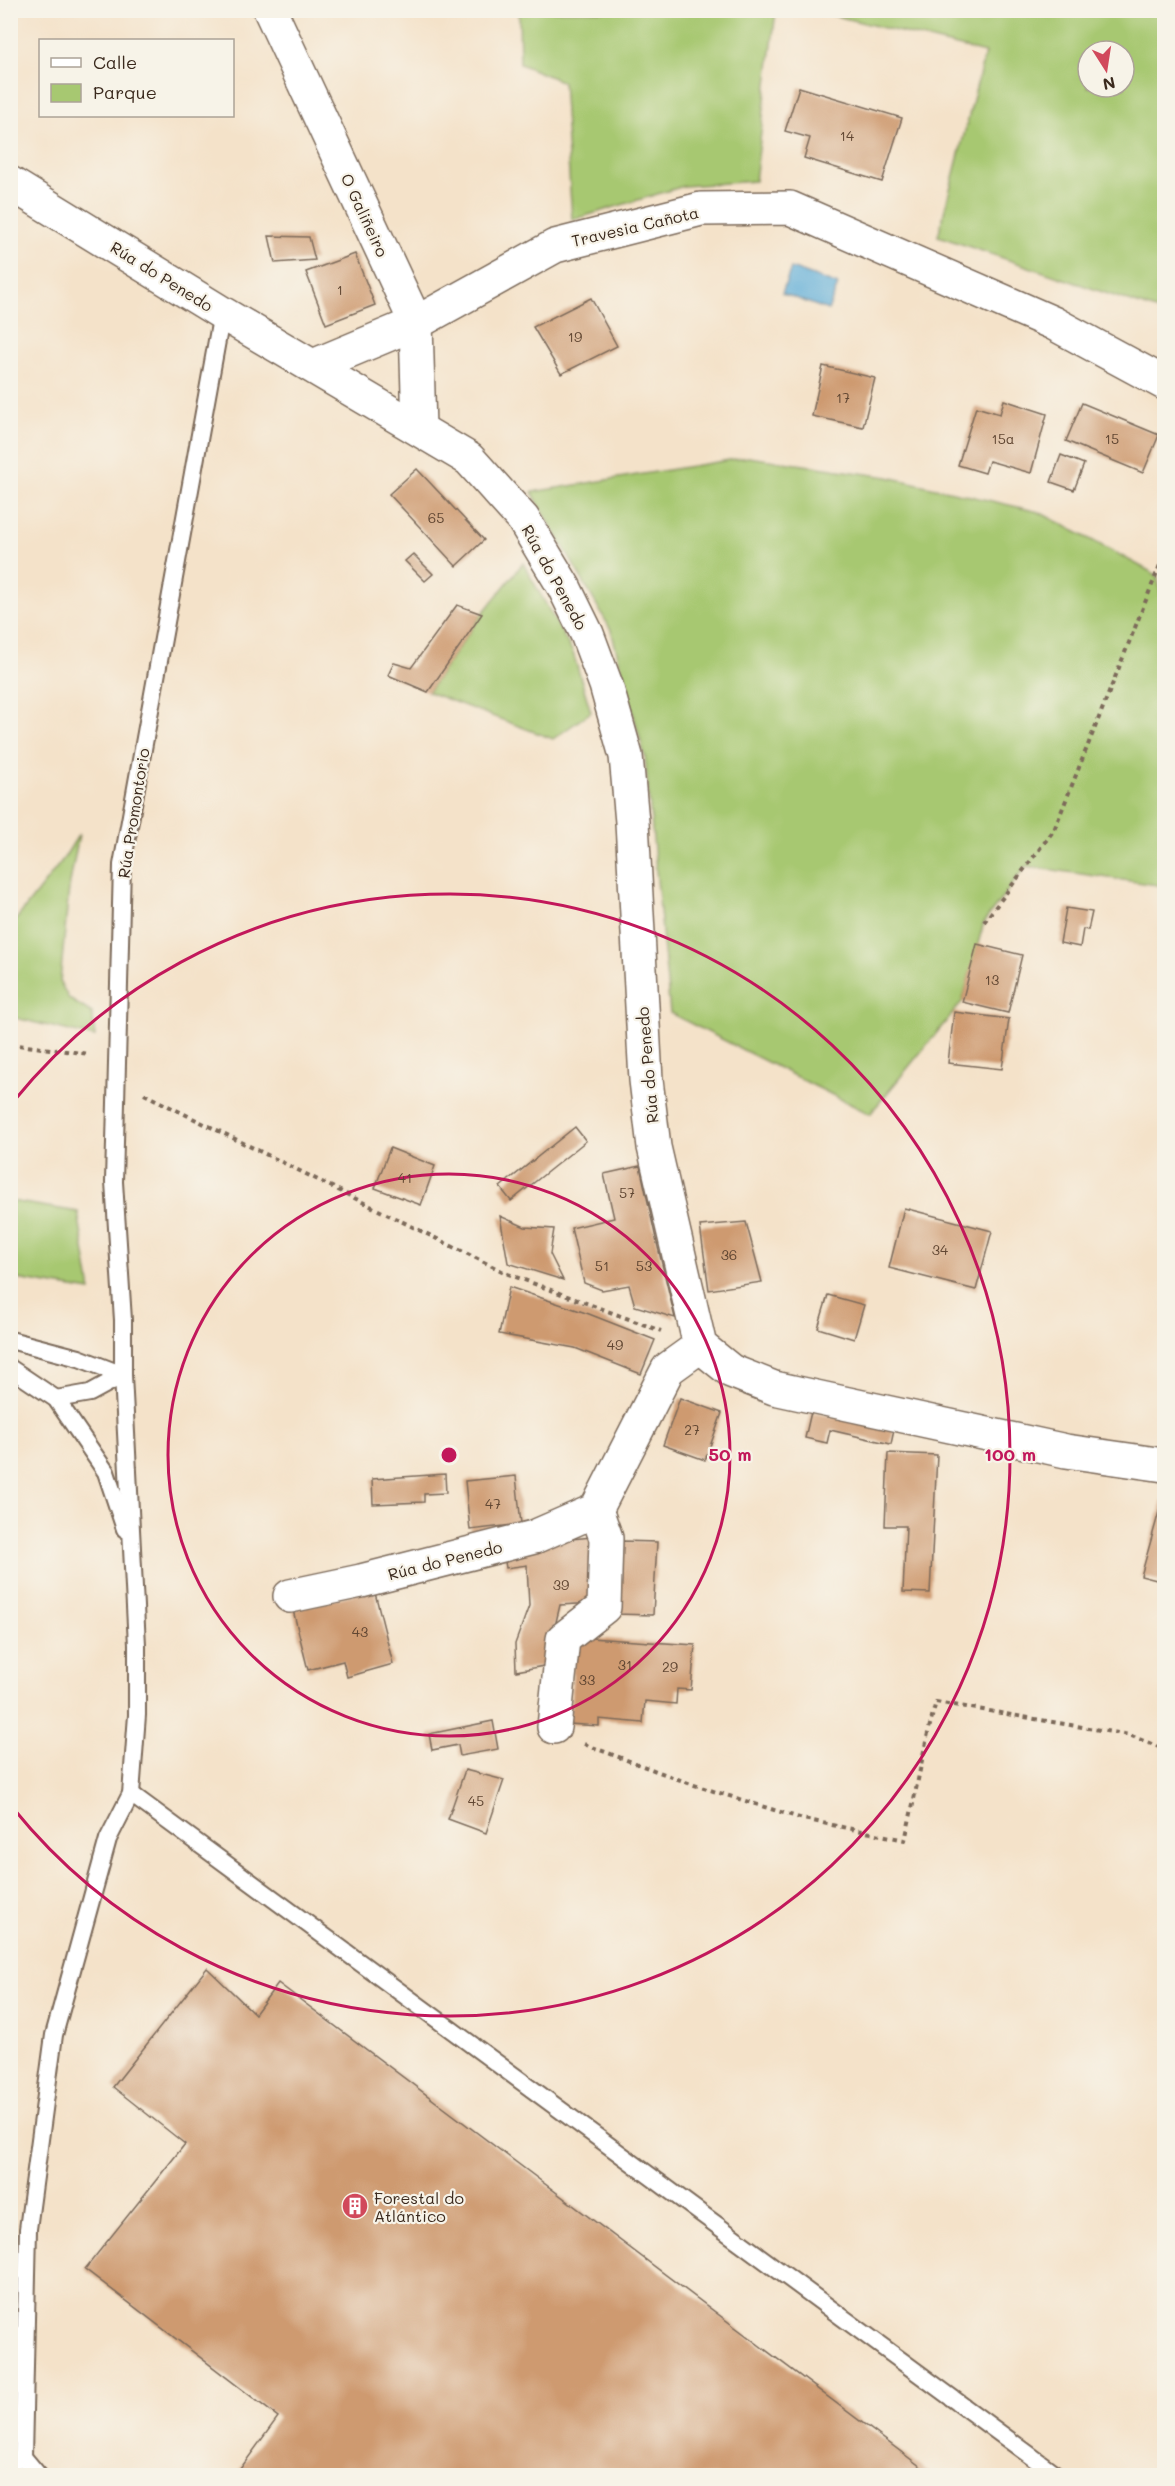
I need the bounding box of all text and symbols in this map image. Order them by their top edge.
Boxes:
legend [39,39,234,117]
north arrow [1076,39,1136,99]
text: Calle [93,50,137,74]
text: N [1101,73,1117,96]
text: Parque [93,80,157,104]
house number: 14 [840,126,855,145]
street label: O Galiñeiro [337,170,393,260]
street label: Travesia Cañota [569,201,701,251]
street label: Rúa do Penedo [107,236,217,316]
house number: 1 [337,280,343,299]
house number: 19 [568,327,582,346]
house number: 17 [836,388,850,407]
house number: 15a [991,429,1015,448]
house number: 15 [1105,429,1119,448]
house number: 65 [428,508,444,527]
street label: Rúa do Penedo [517,521,593,633]
street label: Rúa Promontorio [112,746,154,880]
house number: 13 [985,970,999,989]
street label: Rúa do Penedo [631,1006,663,1124]
house number: 41 [398,1168,412,1187]
house number: 57 [619,1183,635,1202]
house number: 34 [932,1240,949,1259]
house number: 36 [721,1245,737,1264]
house number: 51 [595,1256,609,1275]
house number: 53 [636,1256,652,1275]
house number: 49 [607,1335,623,1354]
house number: 27 [684,1420,700,1439]
text: 50 m [709,1442,751,1466]
text: 100 m [984,1442,1036,1466]
centre of rings [439,1445,459,1465]
house number: 47 [485,1494,501,1513]
street label: Rúa do Penedo [386,1536,504,1584]
house number: 39 [553,1575,569,1594]
house number: 43 [352,1622,368,1641]
house number: 31 [618,1655,632,1674]
house number: 29 [662,1657,678,1676]
house number: 33 [579,1670,595,1689]
house number: 45 [468,1791,484,1810]
place label: Forestal do Atlántico [374,2187,464,2226]
building icon: Forestal do Atlántico [340,2191,370,2221]

